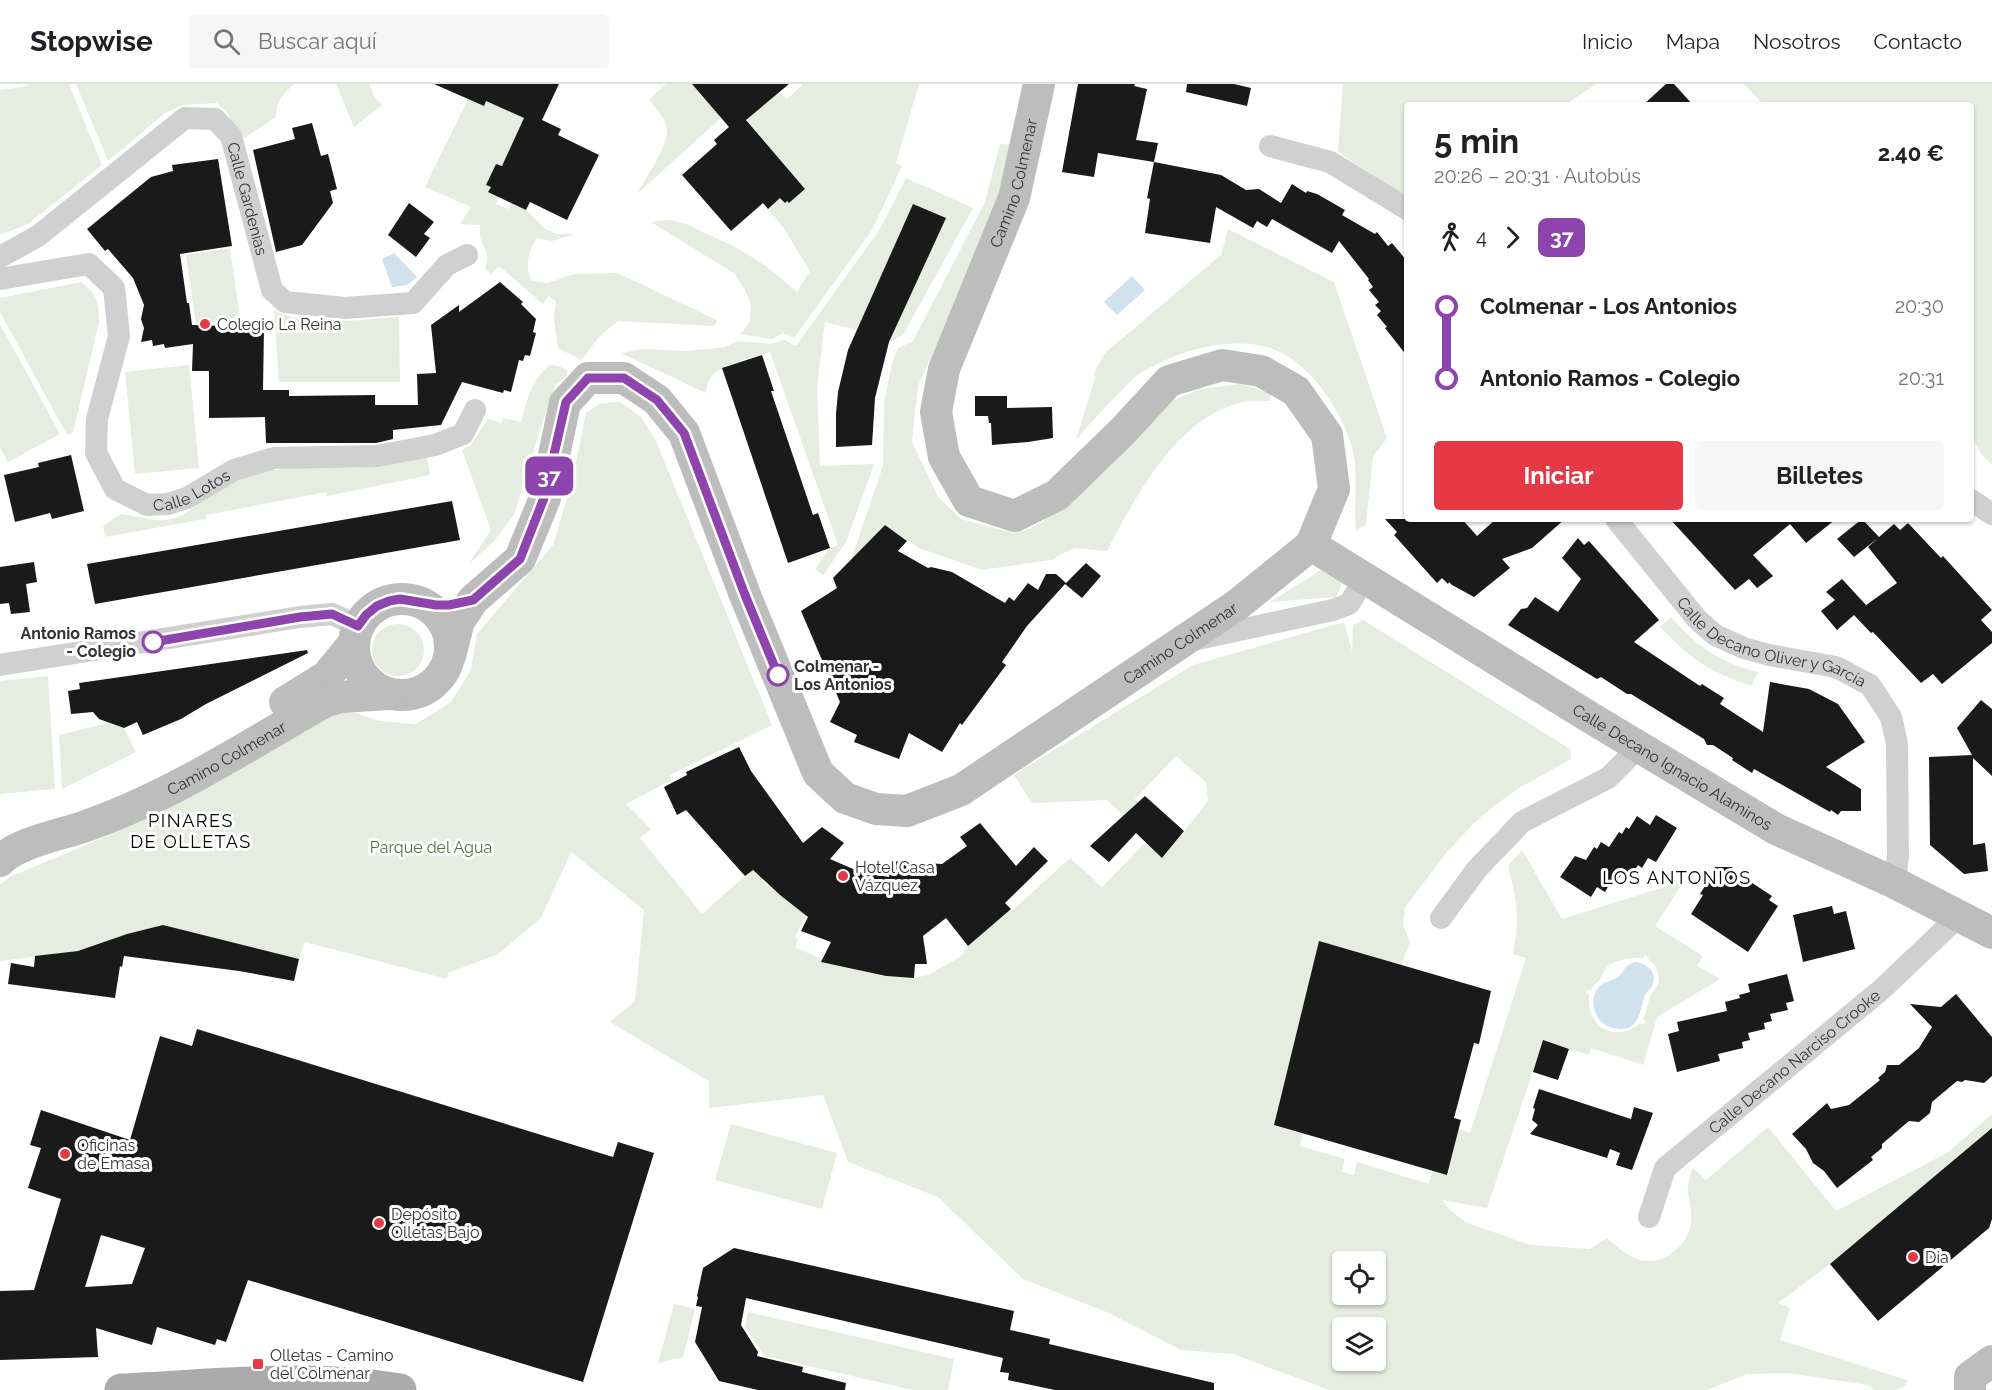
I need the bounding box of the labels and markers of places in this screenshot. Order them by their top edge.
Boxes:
place label: Colegio La Reina [217,315,341,334]
marker: Colegio La Reina [198,317,212,331]
place label: Antonio Ramos - Colegio [20,624,136,661]
marker: Antonio Ramos - Colegio [142,631,164,653]
place label: Colmenar - Los Antonios [794,657,892,694]
marker: Colmenar - Los Antonios [767,664,789,686]
place label: Hotel Casa Vázquez [855,858,935,895]
marker: Hotel Casa Vázquez [836,869,850,883]
place label: Oficinas de Emasa [77,1136,150,1173]
marker: Oficinas de Emasa [58,1147,72,1161]
place label: Depósito Olletas Bajo [391,1205,479,1242]
marker: Depósito Olletas Bajo [372,1216,386,1230]
place label: Dia [1925,1248,1949,1267]
marker: Dia [1906,1250,1920,1264]
place label: Olletas - Camino del Colmenar [270,1346,394,1383]
marker: Olletas - Camino del Colmenar [251,1357,265,1371]

